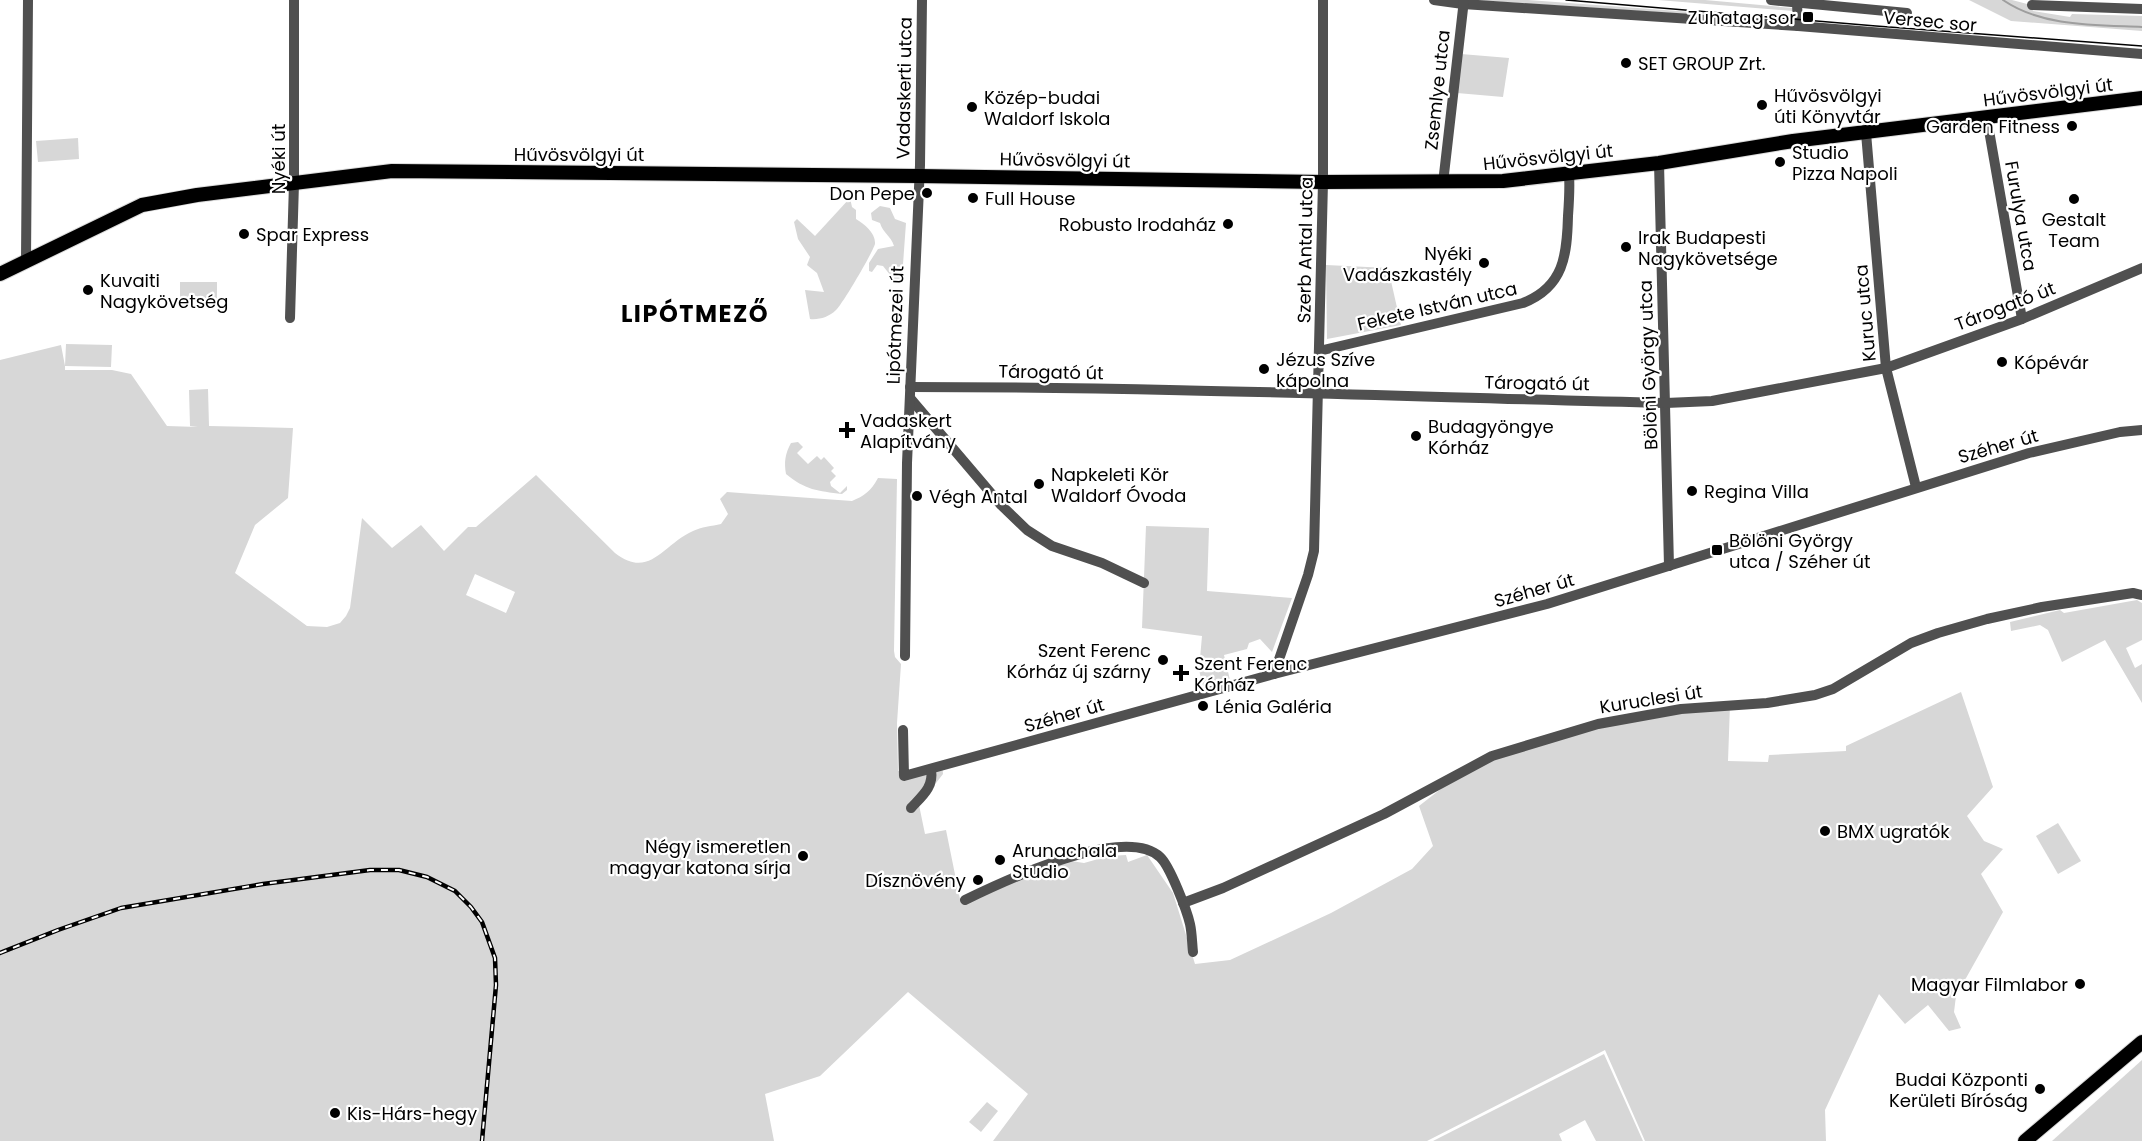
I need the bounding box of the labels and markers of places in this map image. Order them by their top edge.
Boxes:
place label: Zuhatag sor [1688,5,1796,30]
marker: Zuhatag sor [1801,10,1815,24]
place label: SET GROUP Zrt. [1638,51,1766,76]
marker: SET GROUP Zrt. [1619,56,1633,70]
place label: Hűvösvölgyi úti Könyvtár [1774,83,1882,129]
place label: Közép-budai Waldorf Iskola [984,85,1111,131]
marker: Hűvösvölgyi úti Könyvtár [1755,98,1769,112]
marker: Közép-budai Waldorf Iskola [965,100,979,114]
place label: Garden Fitness [1926,114,2060,139]
marker: Garden Fitness [2065,119,2079,133]
place label: Studio Pizza Napoli [1792,140,1898,186]
marker: Studio Pizza Napoli [1773,155,1787,169]
place label: Don Pepe [830,181,915,206]
marker: Don Pepe [920,186,934,200]
place label: Full House [985,186,1075,211]
marker: Full House [966,191,980,205]
marker: Gestalt Team [2067,192,2081,206]
place label: Gestalt Team [2042,207,2106,253]
place label: Robusto Irodaház [1059,212,1216,237]
marker: Robusto Irodaház [1221,217,1235,231]
place label: Spar Express [256,222,369,247]
place label: Irak Budapesti Nagykövetsége [1638,225,1778,271]
marker: Spar Express [237,227,251,241]
marker: Irak Budapesti Nagykövetsége [1619,240,1633,254]
place label: Nyéki Vadászkastély [1343,241,1472,287]
marker: Nyéki Vadászkastély [1477,256,1491,270]
place label: Kuvaiti Nagykövetség [100,268,228,314]
marker: Kuvaiti Nagykövetség [81,283,95,297]
place label: Jézus Szíve kápolna [1276,347,1375,393]
place label: Kópévár [2014,350,2089,375]
marker: Kópévár [1995,355,2009,369]
marker: Jézus Szíve kápolna [1257,362,1271,376]
place label: Vadaskert Alapítvány [860,408,956,454]
place label: Budagyöngye Kórház [1428,414,1554,460]
marker: Vadaskert Alapítvány [838,421,856,439]
marker: Budagyöngye Kórház [1409,429,1423,443]
place label: Napkeleti Kör Waldorf Óvoda [1051,462,1186,508]
marker: Napkeleti Kör Waldorf Óvoda [1032,477,1046,491]
place label: Regina Villa [1704,479,1809,504]
place label: Végh Antal [929,484,1028,509]
marker: Regina Villa [1685,484,1699,498]
marker: Végh Antal [910,489,924,503]
place label: Bölöni György utca / Széher út [1729,528,1871,574]
marker: Bölöni György utca / Széher út [1710,543,1724,557]
place label: Szent Ferenc Kórház új szárny [1006,638,1151,684]
place label: Szent Ferenc Kórház [1194,651,1307,697]
marker: Szent Ferenc Kórház új szárny [1156,653,1170,667]
marker: Szent Ferenc Kórház [1172,664,1190,682]
place label: Lénia Galéria [1215,694,1332,719]
marker: Lénia Galéria [1196,699,1210,713]
place label: BMX ugratók [1837,819,1950,844]
marker: BMX ugratók [1818,824,1832,838]
place label: Négy ismeretlen magyar katona sírja [609,834,791,880]
place label: Arunachala Studio [1012,838,1117,884]
marker: Négy ismeretlen magyar katona sírja [796,849,810,863]
marker: Arunachala Studio [993,853,1007,867]
place label: Dísznövény [865,868,966,893]
marker: Dísznövény [971,873,985,887]
place label: Magyar Filmlabor [1911,972,2068,997]
marker: Magyar Filmlabor [2073,977,2087,991]
place label: Budai Központi Kerületi Bíróság [1889,1067,2028,1113]
marker: Budai Központi Kerületi Bíróság [2033,1082,2047,1096]
place label: Kis-Hárs-hegy [347,1101,477,1126]
marker: Kis-Hárs-hegy [328,1106,342,1120]

